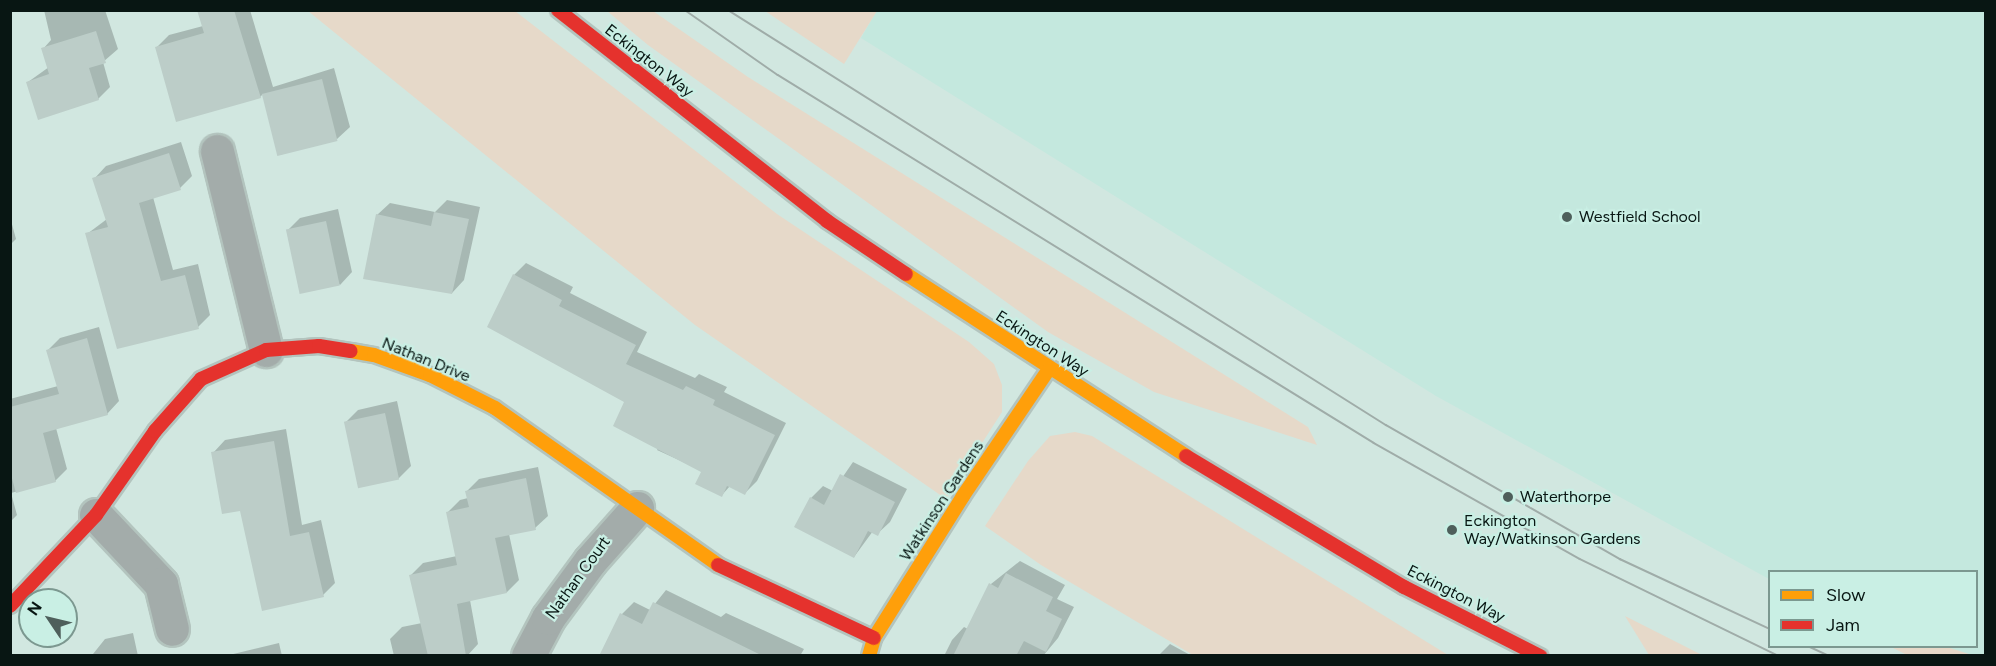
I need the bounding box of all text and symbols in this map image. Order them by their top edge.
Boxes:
street label: Eckington Way [601,20,697,102]
place label: Westfield School [1579,207,1701,227]
marker: Westfield School [1560,210,1574,224]
street label: Eckington Way [992,307,1092,381]
street label: Nathan Drive [379,334,473,386]
street label: Watkinson Gardens [896,437,988,565]
place label: Waterthorpe [1520,487,1611,507]
marker: Waterthorpe [1501,490,1515,504]
place label: Eckington Way/Watkinson Gardens [1464,511,1641,549]
marker: Eckington Way/Watkinson Gardens [1445,523,1459,537]
street label: Nathan Court [542,533,614,623]
street label: Eckington Way [1404,561,1508,627]
legend [1768,570,1978,648]
text: Slow [1826,584,1865,606]
north arrow [18,588,78,648]
text: N [23,598,46,619]
text: Jam [1826,614,1860,636]

